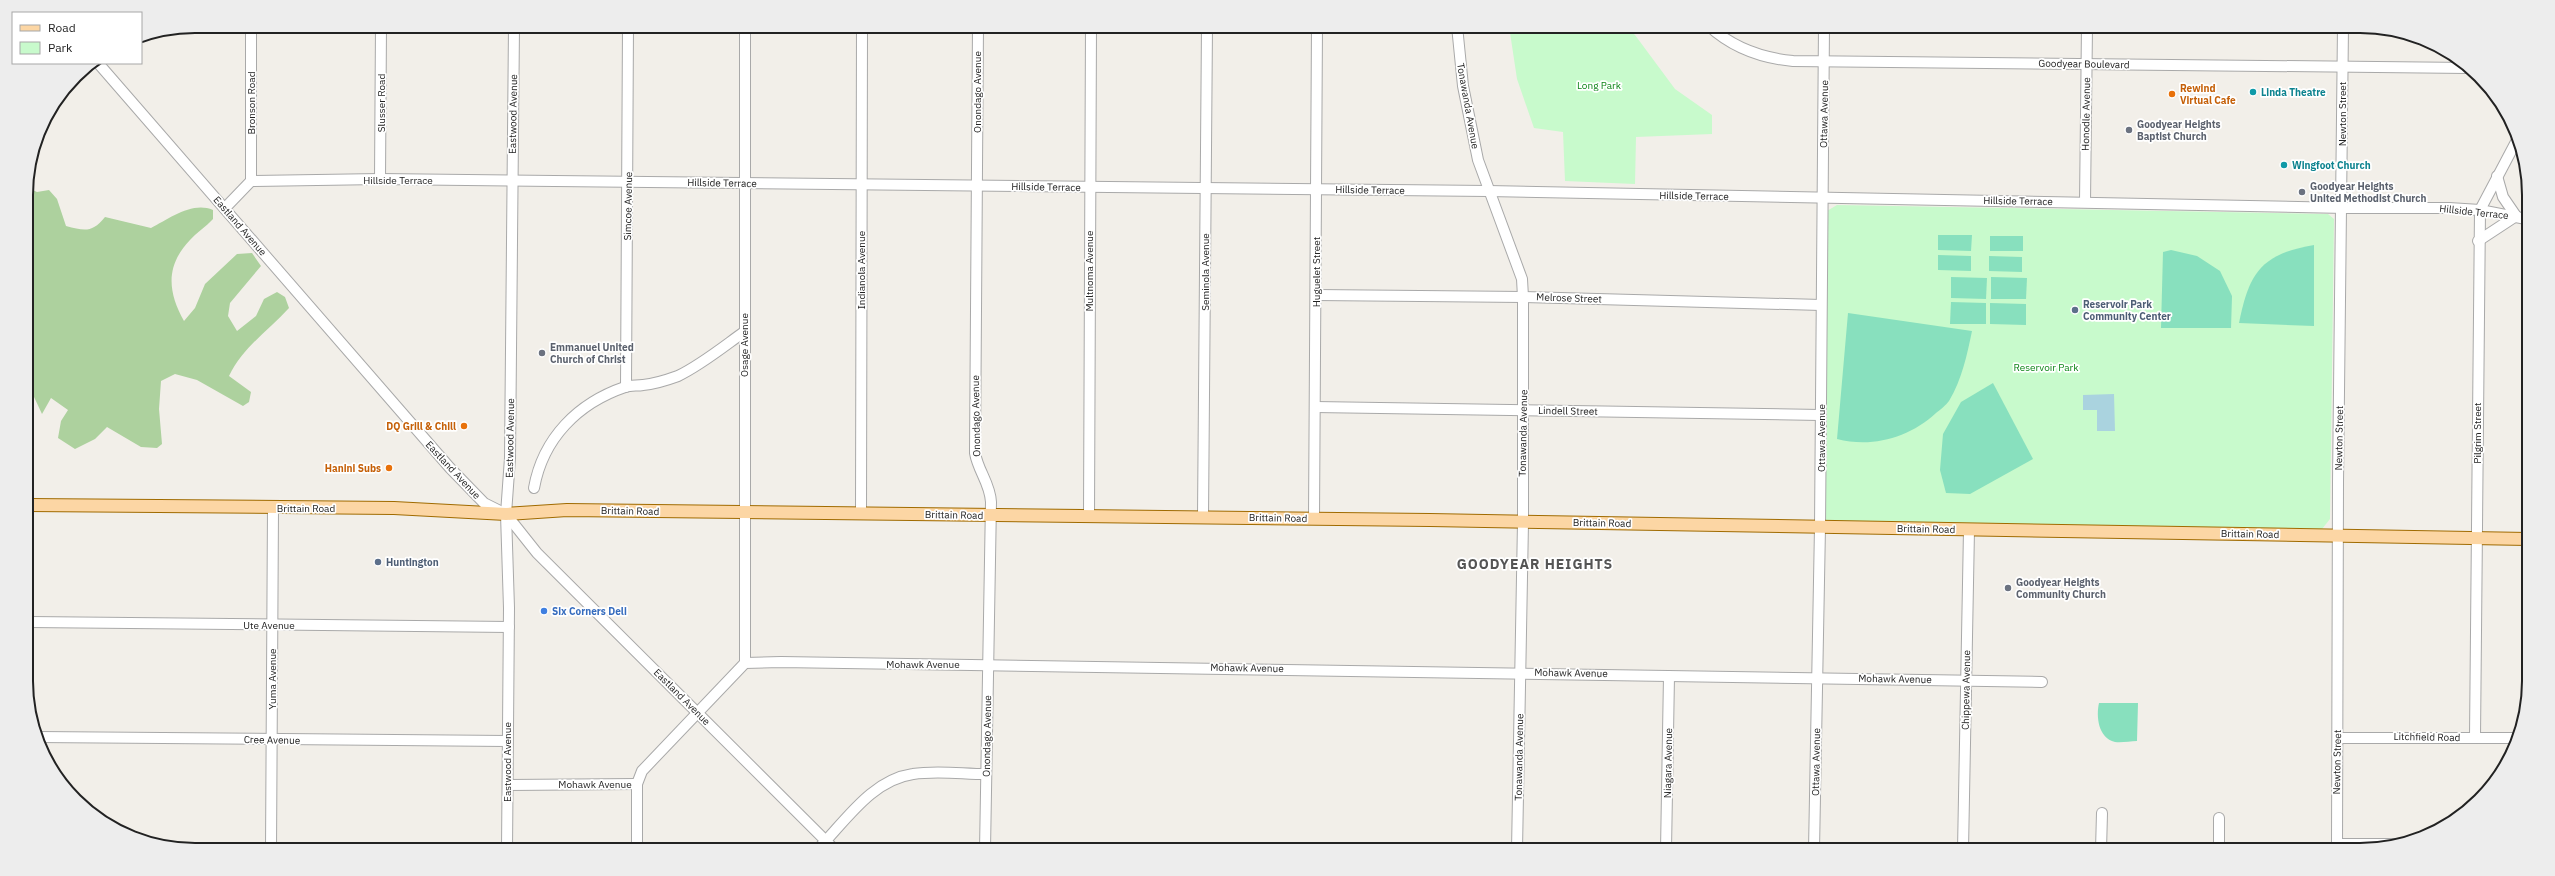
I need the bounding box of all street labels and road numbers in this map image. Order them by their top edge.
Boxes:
street label: Onondago Avenue [971,51,984,133]
street label: Goodyear Boulevard [2038,57,2130,71]
street label: Tonawanda Avenue [1454,62,1482,151]
street label: Bronson Road [245,72,258,134]
street label: Eastwood Avenue [506,73,520,154]
street label: Slusser Road [375,74,388,132]
street label: Honodle Avenue [2079,77,2093,151]
street label: Ottawa Avenue [1817,79,1831,148]
street label: Newton Street [2336,81,2349,146]
street label: Simcoe Avenue [621,171,635,241]
street label: Hillside Terrace [363,174,433,187]
street label: Hillside Terrace [687,176,757,190]
street label: Hillside Terrace [1011,180,1081,194]
street label: Hillside Terrace [1335,183,1405,197]
street label: Hillside Terrace [1659,189,1729,203]
street label: Eastland Avenue [211,194,270,259]
street label: Hillside Terrace [1983,194,2053,208]
street label: Hillside Terrace [2439,202,2510,222]
street label: Indianola Avenue [855,230,868,309]
street label: Multnoma Avenue [1083,230,1096,312]
street label: Seminola Avenue [1199,233,1212,311]
street label: Huguelet Street [1310,236,1323,307]
street label: Melrose Street [1536,290,1603,306]
street label: Osage Avenue [738,313,751,377]
street label: Onondago Avenue [969,375,983,457]
street label: Tonawanda Avenue [1516,389,1530,477]
street label: Eastwood Avenue [503,397,517,478]
street label: Pilgrim Street [2471,402,2484,464]
street label: Ottawa Avenue [1815,403,1828,472]
street label: Lindell Street [1538,404,1598,418]
street label: Newton Street [2332,405,2346,470]
street label: Eastland Avenue [423,438,484,502]
street label: Brittain Road [277,502,335,515]
street label: Brittain Road [601,504,659,518]
street label: Brittain Road [925,508,983,522]
street label: Brittain Road [1249,511,1307,525]
street label: Brittain Road [1573,516,1631,530]
street label: Brittain Road [1897,522,1955,536]
street label: Brittain Road [2221,527,2279,541]
street label: Ute Avenue [243,619,295,632]
street label: Yuma Avenue [266,648,279,710]
street label: Chippewa Avenue [1959,649,1973,730]
street label: Mohawk Avenue [886,658,960,671]
street label: Mohawk Avenue [1210,661,1284,675]
street label: Eastland Avenue [651,666,713,728]
street label: Mohawk Avenue [1534,666,1608,680]
street label: Mohawk Avenue [1858,672,1932,686]
street label: Onondago Avenue [980,695,994,777]
street label: Tonawanda Avenue [1512,713,1526,801]
street label: Eastwood Avenue [501,722,514,802]
street label: Niagara Avenue [1661,727,1675,798]
street label: Ottawa Avenue [1809,727,1823,796]
street label: Newton Street [2330,729,2344,794]
street label: Litchfield Road [2394,730,2460,744]
street label: Cree Avenue [244,733,301,747]
street label: Mohawk Avenue [558,778,632,791]

